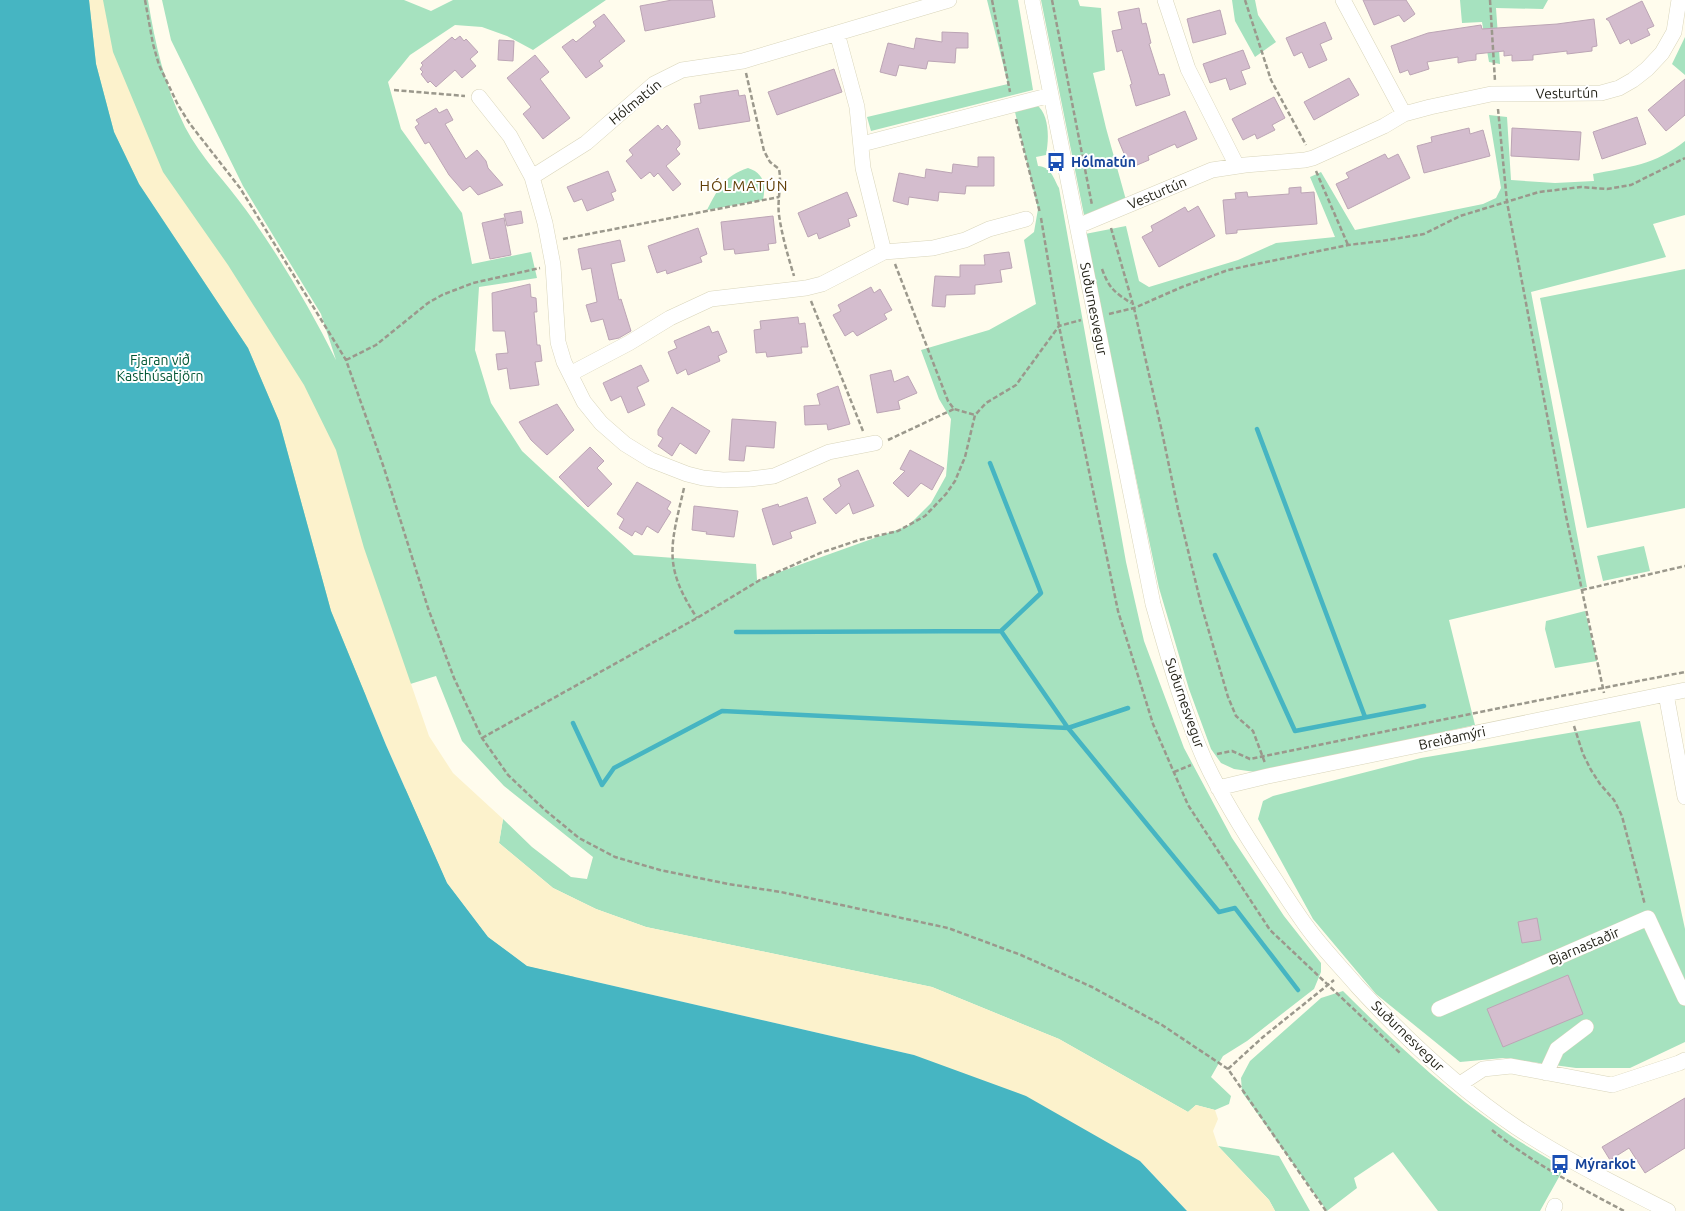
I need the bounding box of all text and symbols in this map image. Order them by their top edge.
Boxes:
street label: Hólmatún [606,76,664,128]
street label: Vesturtún [1536,84,1598,102]
bus stop icon: Hólmatún [1045,151,1067,173]
place label: Hólmatún [1071,154,1136,170]
street label: Vesturtún [1125,173,1189,213]
district label: HÓLMATÚN [700,177,789,194]
street label: Suðurnesvegur [1077,261,1111,358]
park label: Fjaran við Kasthúsatjörn [117,352,203,384]
street label: Suðurnesvegur [1162,656,1208,751]
street label: Breiðamýri [1417,723,1487,753]
street label: Bjarnastaðir [1546,924,1623,968]
street label: Suðurnesvegur [1368,997,1448,1075]
bus stop icon: Mýrarkot [1549,1153,1571,1175]
place label: Mýrarkot [1575,1156,1636,1172]

